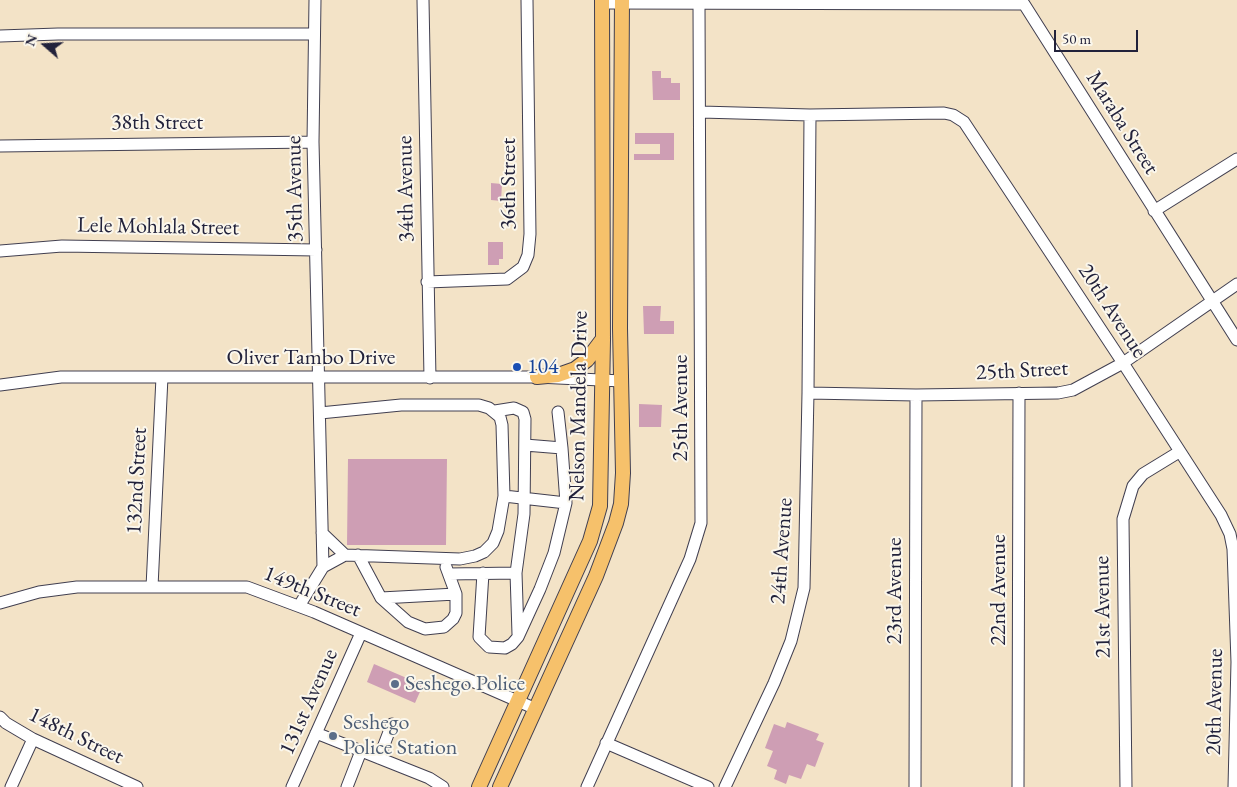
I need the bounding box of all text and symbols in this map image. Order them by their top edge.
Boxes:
north arrow [20,20,70,70]
scale bar [1057,20,1141,52]
text: 50 m [1062,29,1091,48]
text: N [20,32,41,48]
street label: Maraba Street [1080,67,1164,179]
street label: 38th Street [111,110,203,136]
street label: 35th Avenue [281,135,309,243]
street label: 34th Avenue [392,135,420,243]
street label: 36th Street [496,138,522,230]
street label: Lele Mohlala Street [77,212,239,242]
street label: 20th Avenue [1072,259,1152,363]
street label: Nelson Mandela Drive [564,311,594,501]
street label: Oliver Tambo Drive [227,345,395,371]
place label: 104 [527,354,559,380]
street label: 25th Avenue [668,355,694,461]
street label: 25th Street [975,355,1069,387]
marker: 104 [511,361,523,373]
street label: 132nd Street [121,427,153,535]
street label: 24th Avenue [765,497,799,605]
street label: 22nd Avenue [986,534,1012,646]
street label: 23rd Avenue [882,537,908,645]
street label: 21st Avenue [1089,555,1117,659]
street label: 149th Street [259,561,365,623]
street label: 131st Avenue [274,645,344,759]
street label: 20th Avenue [1201,648,1229,756]
place label: Seshego Police [405,671,525,697]
marker: Seshego Police [389,678,401,690]
street label: 148th Street [24,702,128,770]
place label: Seshego Police Station [343,710,457,761]
marker: Seshego Police Station [327,730,339,742]

